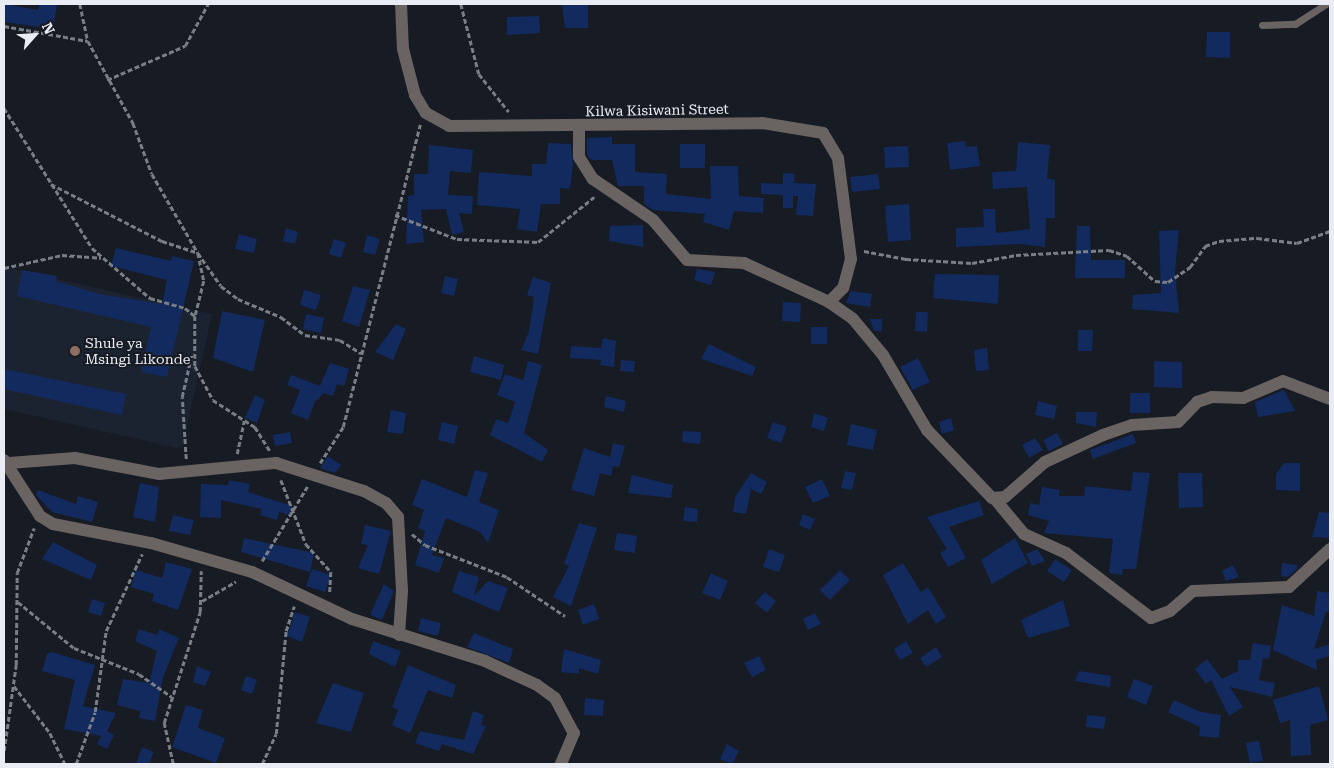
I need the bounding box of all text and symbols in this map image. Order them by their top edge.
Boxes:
north arrow [10,10,60,60]
text: N [39,20,58,37]
street label: Kilwa Kisiwani Street [585,100,729,120]
place label: Shule ya Msingi Likonde [85,335,190,368]
marker: Shule ya Msingi Likonde [69,345,81,357]

